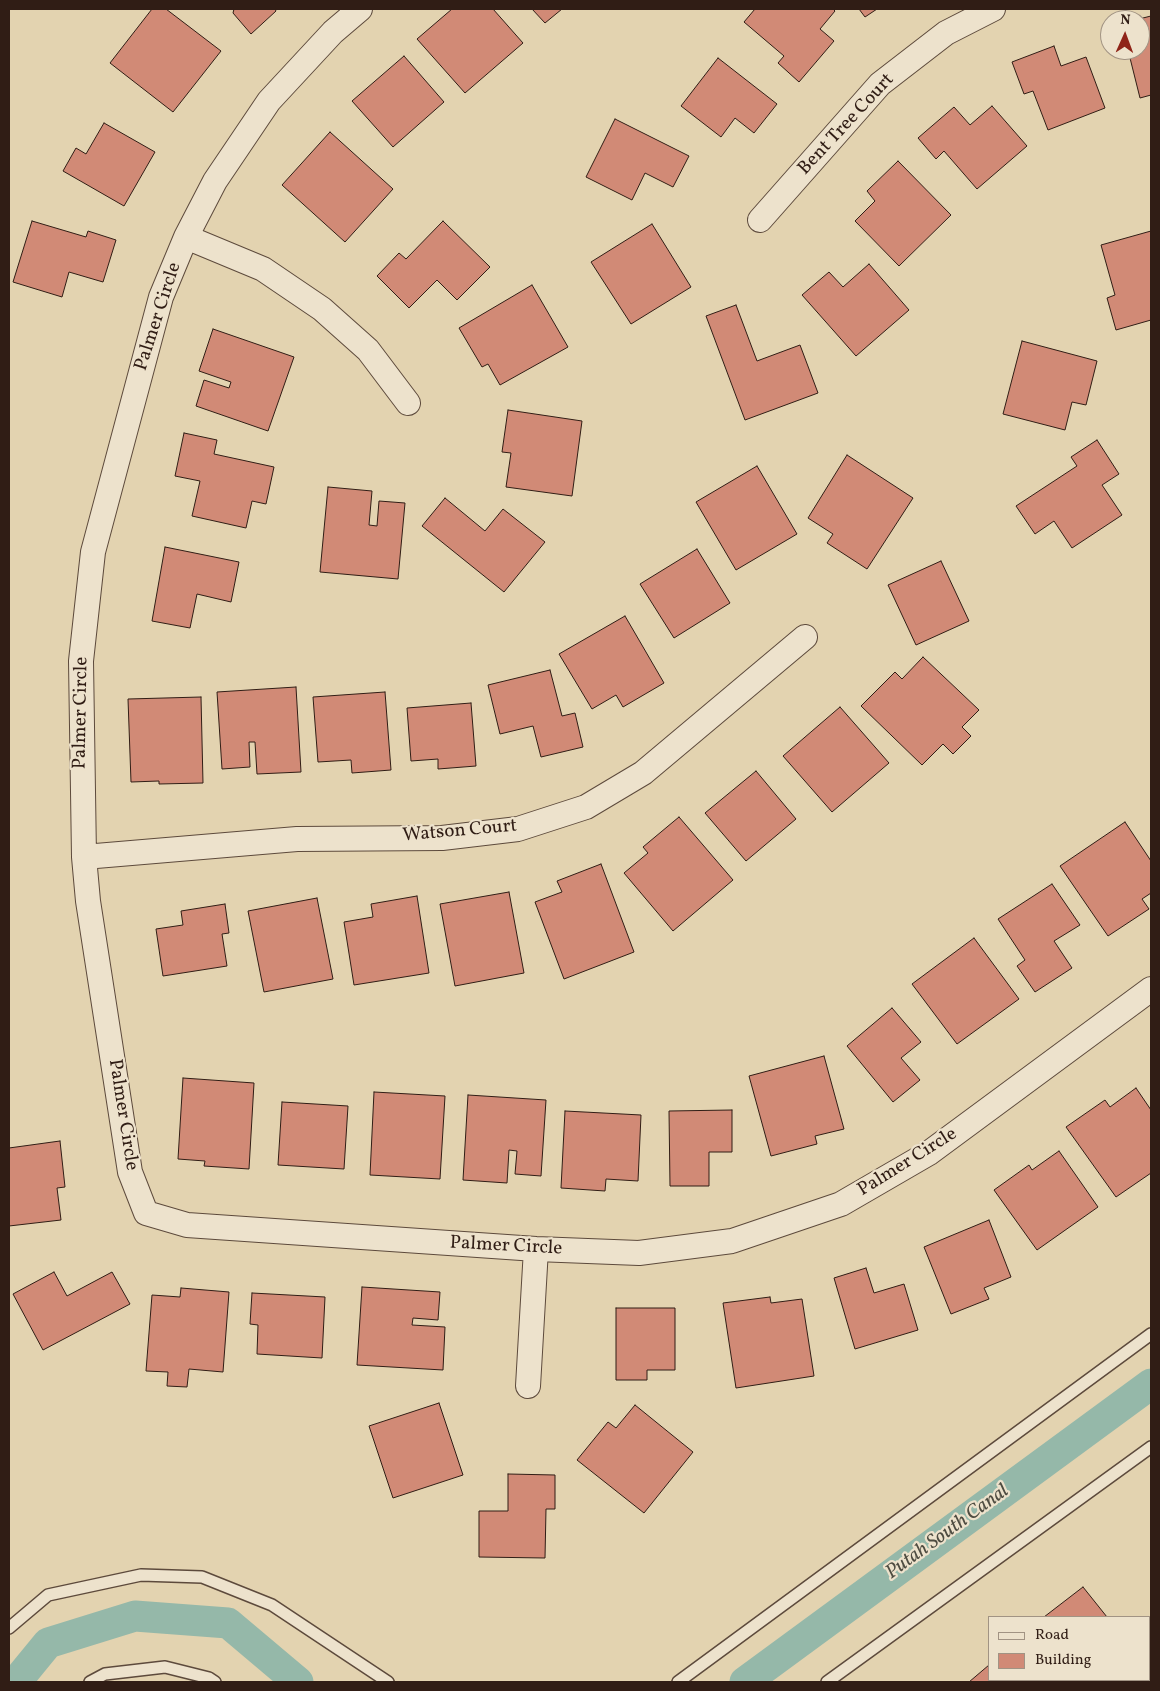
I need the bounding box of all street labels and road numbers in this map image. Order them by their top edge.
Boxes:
street label: Bent Tree Court [794,69,900,181]
street label: Palmer Circle [131,260,187,374]
street label: Palmer Circle [70,657,94,769]
street label: Watson Court [402,816,518,848]
street label: Palmer Circle [102,1058,142,1172]
street label: Palmer Circle [854,1124,962,1202]
street label: Palmer Circle [449,1233,563,1261]

